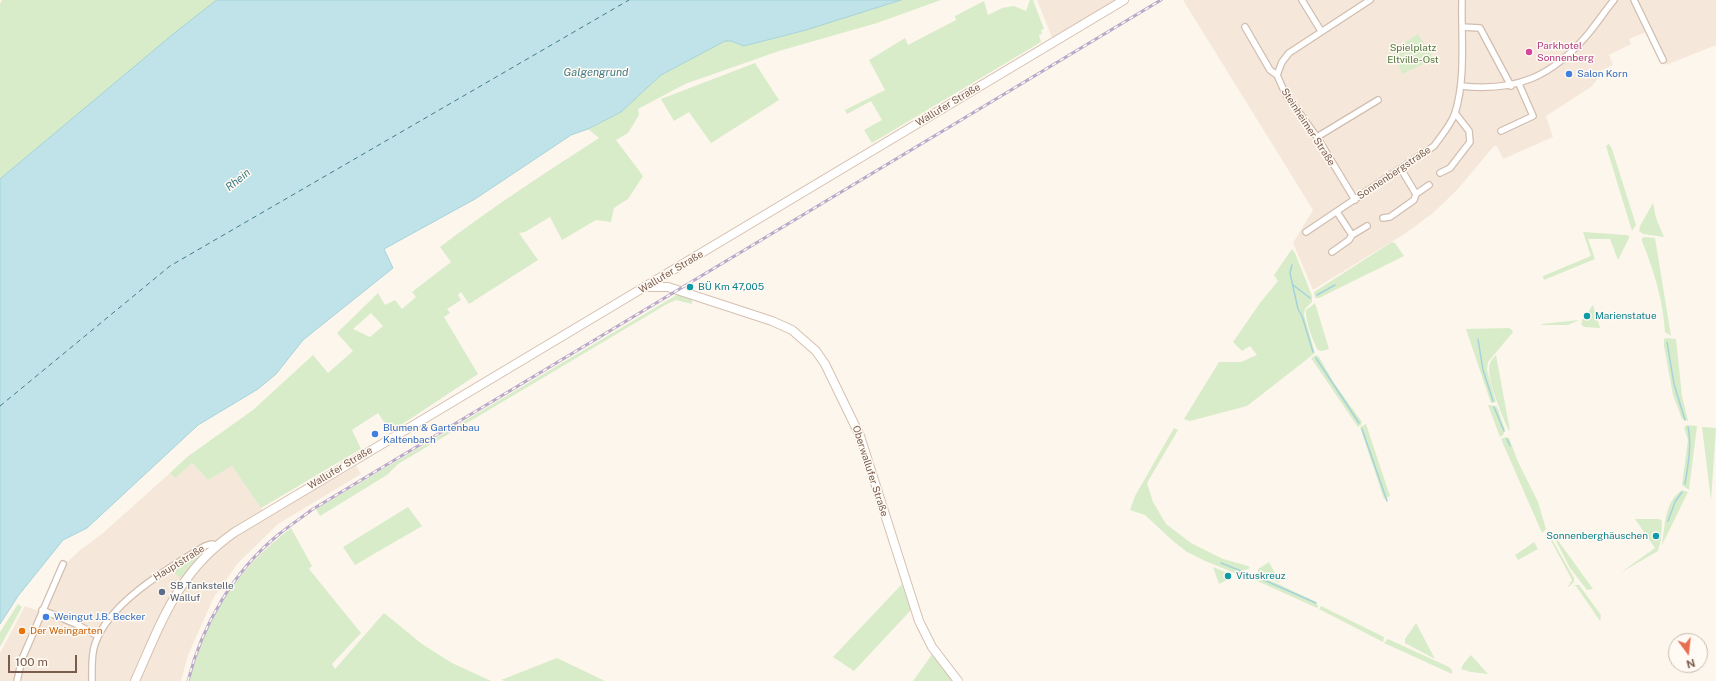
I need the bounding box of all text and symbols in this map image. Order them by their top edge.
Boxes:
place label: Parkhotel Sonnenberg [1537,40,1594,64]
park label: Spielplatz Eltville-Ost [1387,42,1439,66]
marker: Parkhotel Sonnenberg [1524,47,1534,57]
water label: Galgengrund [564,66,628,80]
place label: Salon Korn [1577,68,1628,80]
marker: Salon Korn [1564,69,1574,79]
street label: Wallufer Straße [913,81,983,129]
street label: Steinheimer Straße [1278,86,1338,168]
street label: Sonnenbergstraße [1355,144,1433,202]
water label: Rhein [223,166,253,194]
street label: Wallufer Straße [636,248,706,296]
place label: BÜ Km 47,005 [698,281,764,293]
marker: BÜ Km 47,005 [685,282,695,292]
place label: Marienstatue [1595,310,1657,322]
marker: Marienstatue [1582,311,1592,321]
place label: Blumen & Gartenbau Kaltenbach [383,422,480,446]
street label: Oberwallufer Straße [850,424,890,518]
marker: Blumen & Gartenbau Kaltenbach [370,429,380,439]
street label: Wallufer Straße [305,444,375,492]
place label: Sonnenberghäuschen [1546,530,1648,542]
marker: Sonnenberghäuschen [1651,531,1661,541]
street label: Hauptstraße [151,542,207,584]
place label: Vituskreuz [1236,570,1286,582]
marker: Vituskreuz [1223,571,1233,581]
place label: SB Tankstelle Walluf [170,580,234,604]
marker: SB Tankstelle Walluf [157,587,167,597]
place label: Weingut J.B. Becker [54,611,145,623]
marker: Weingut J.B. Becker [41,612,51,622]
place label: Der Weingarten [30,625,103,637]
marker: Der Weingarten [17,626,27,636]
north arrow [1668,633,1708,673]
scale bar [10,647,79,673]
text: 100 m [15,655,48,669]
text: N [1685,657,1697,671]

